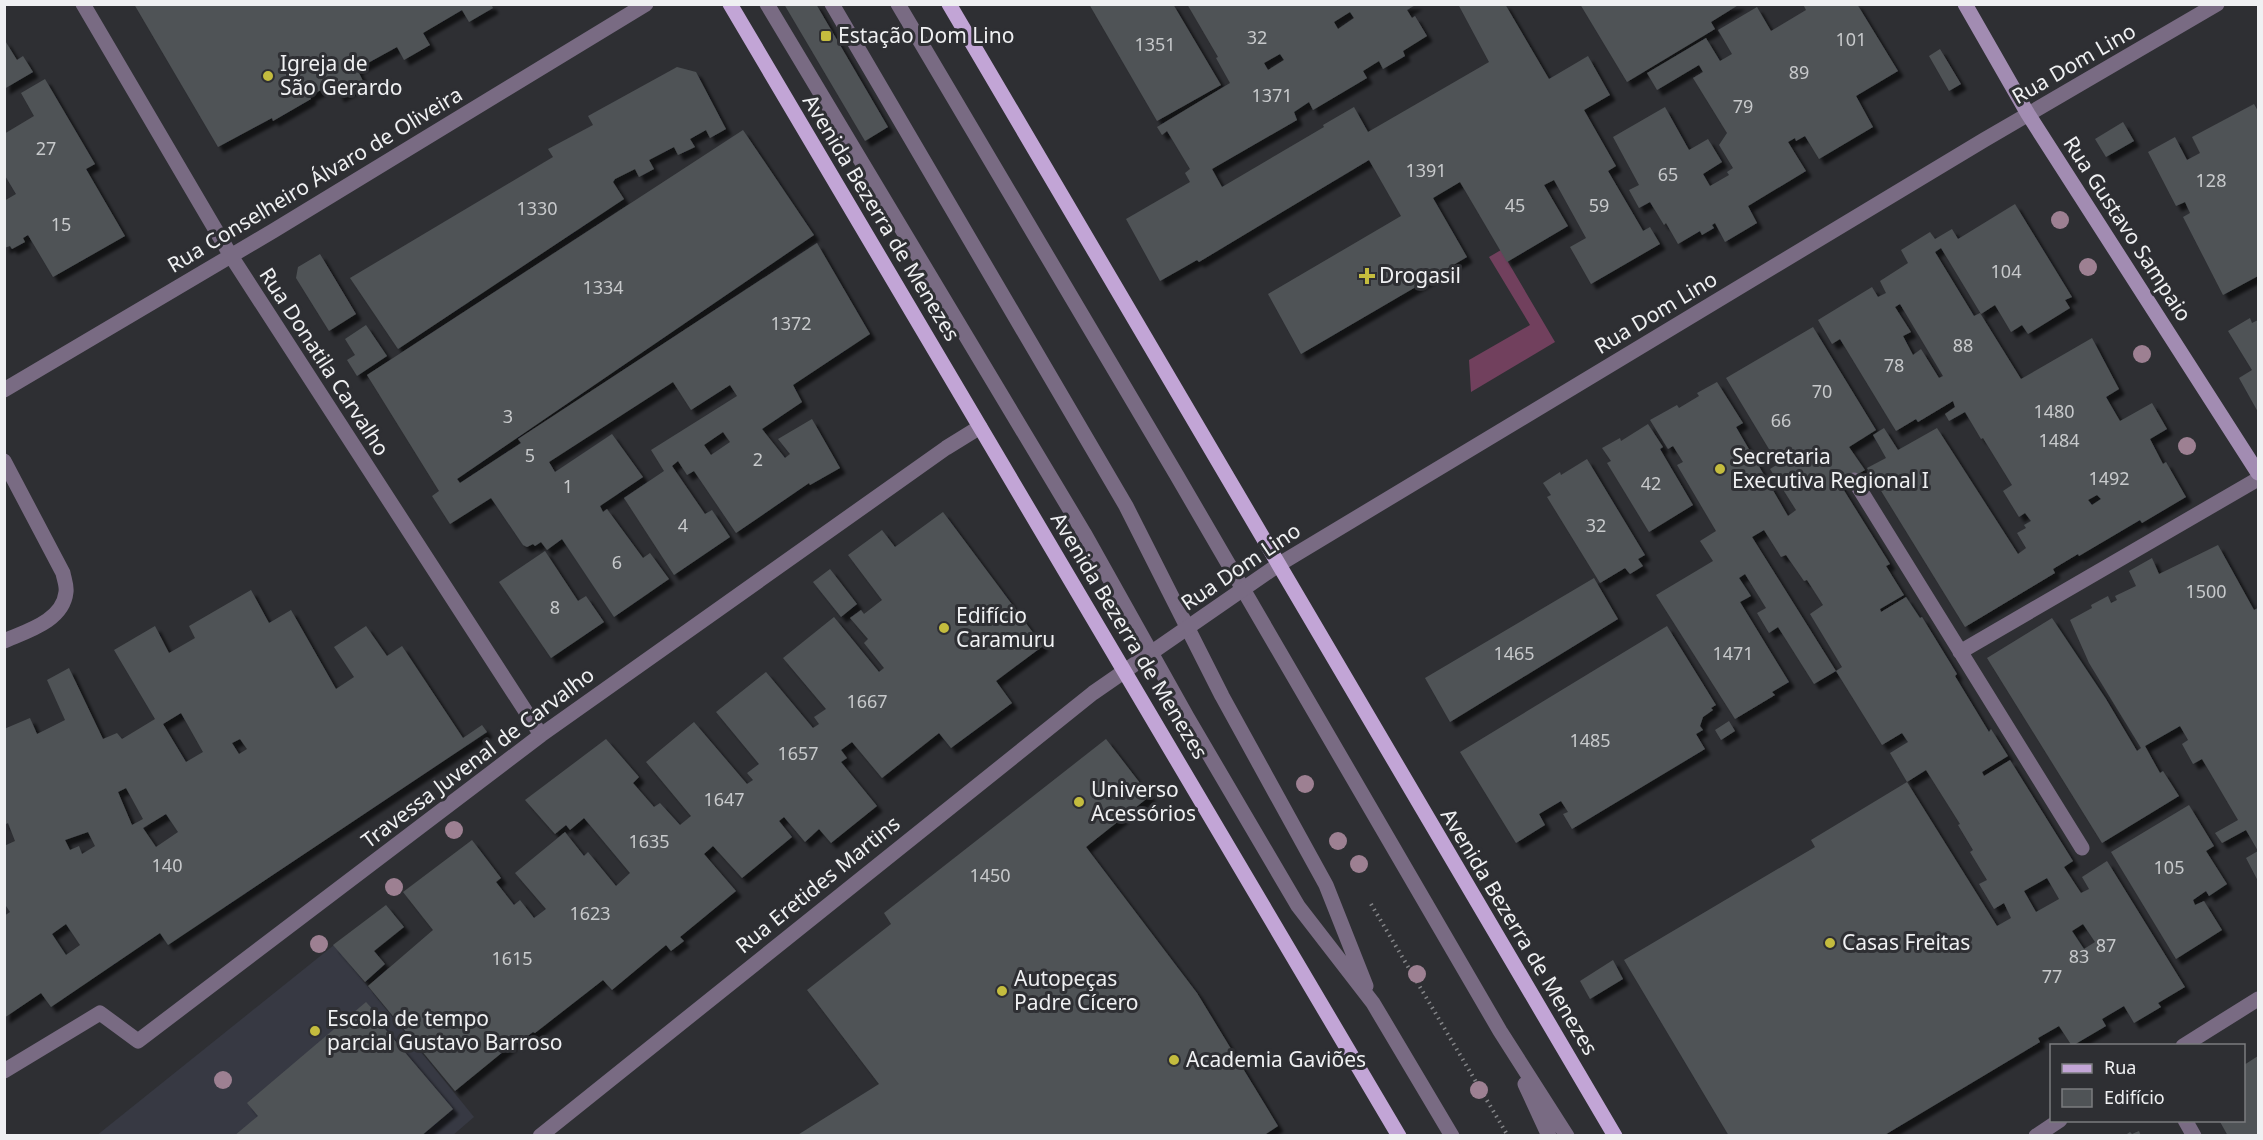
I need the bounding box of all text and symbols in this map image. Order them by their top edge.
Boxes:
street label: Rua Dom Lino [2007,16,2140,110]
place label: Estação Dom Lino [838,21,1014,49]
house number: 32 [1247,25,1267,49]
house number: 101 [1836,27,1866,51]
marker: Estação Dom Lino [819,29,833,43]
house number: 1351 [1134,32,1176,56]
place label: Igreja de São Gerardo [280,49,403,101]
house number: 89 [1789,60,1809,84]
marker: Igreja de São Gerardo [261,69,275,83]
street label: Rua Conselheiro Álvaro de Oliveira [162,80,467,279]
house number: 1371 [1251,83,1293,107]
street label: Avenida Bezerra de Menezes [797,89,967,346]
house number: 79 [1733,94,1753,118]
street label: Rua Gustavo Sampaio [2057,130,2198,326]
house number: 27 [36,136,56,160]
house number: 1391 [1405,158,1447,182]
house number: 65 [1658,162,1678,186]
house number: 128 [2196,168,2226,192]
house number: 45 [1505,193,1525,217]
house number: 59 [1589,193,1609,217]
house number: 1330 [516,196,558,220]
house number: 15 [51,212,71,236]
house number: 104 [1991,259,2021,283]
place label: Drogasil [1379,261,1461,289]
street label: Rua Donatila Carvalho [253,262,396,461]
street label: Rua Dom Lino [1589,264,1722,360]
marker: Drogasil [1360,269,1374,283]
house number: 1334 [582,275,624,299]
house number: 1372 [770,311,812,335]
house number: 88 [1953,333,1973,357]
house number: 78 [1884,353,1904,377]
house number: 70 [1812,379,1832,403]
house number: 1480 [2033,399,2075,423]
house number: 3 [503,404,513,428]
house number: 66 [1771,408,1791,432]
house number: 1484 [2038,428,2080,452]
place label: Secretaria Executiva Regional I [1732,442,1929,494]
house number: 5 [525,443,535,467]
house number: 2 [753,447,763,471]
marker: Secretaria Executiva Regional I [1713,462,1727,476]
house number: 1492 [2088,466,2130,490]
house number: 42 [1641,471,1661,495]
house number: 1 [563,474,573,498]
street label: Avenida Bezerra de Menezes [1045,507,1215,764]
house number: 4 [678,513,688,537]
house number: 32 [1586,513,1606,537]
street label: Rua Dom Lino [1175,516,1306,617]
house number: 6 [612,550,622,574]
house number: 1500 [2185,579,2227,603]
house number: 8 [550,595,560,619]
place label: Edifício Caramuru [956,601,1055,653]
marker: Edifício Caramuru [937,621,951,635]
house number: 1465 [1493,641,1535,665]
house number: 1471 [1712,641,1754,665]
street label: Travessa Juvenal de Carvalho [355,660,600,854]
house number: 1667 [846,689,888,713]
house number: 1485 [1569,728,1611,752]
house number: 1657 [777,741,819,765]
place label: Universo Acessórios [1091,775,1196,827]
house number: 1647 [703,787,745,811]
marker: Universo Acessórios [1072,795,1086,809]
street label: Avenida Bezerra de Menezes [1435,803,1605,1060]
street label: Rua Eretides Martins [729,809,905,959]
house number: 1635 [628,829,670,853]
house number: 140 [152,853,182,877]
house number: 105 [2154,855,2184,879]
house number: 1450 [969,863,1011,887]
house number: 1623 [569,901,611,925]
place label: Casas Freitas [1842,928,1970,956]
house number: 87 [2096,933,2116,957]
marker: Casas Freitas [1823,936,1837,950]
house number: 83 [2069,944,2089,968]
house number: 1615 [491,946,533,970]
place label: Autopeças Padre Cícero [1014,964,1139,1016]
house number: 77 [2042,964,2062,988]
marker: Autopeças Padre Cícero [995,984,1009,998]
place label: Escola de tempo parcial Gustavo Barroso [327,1004,562,1056]
marker: Escola de tempo parcial Gustavo Barroso [308,1024,322,1038]
legend [2050,1044,2245,1122]
place label: Academia Gaviões [1186,1045,1366,1073]
marker: Academia Gaviões [1167,1053,1181,1067]
text: Rua [2104,1055,2136,1079]
text: Edifício [2104,1085,2165,1109]

